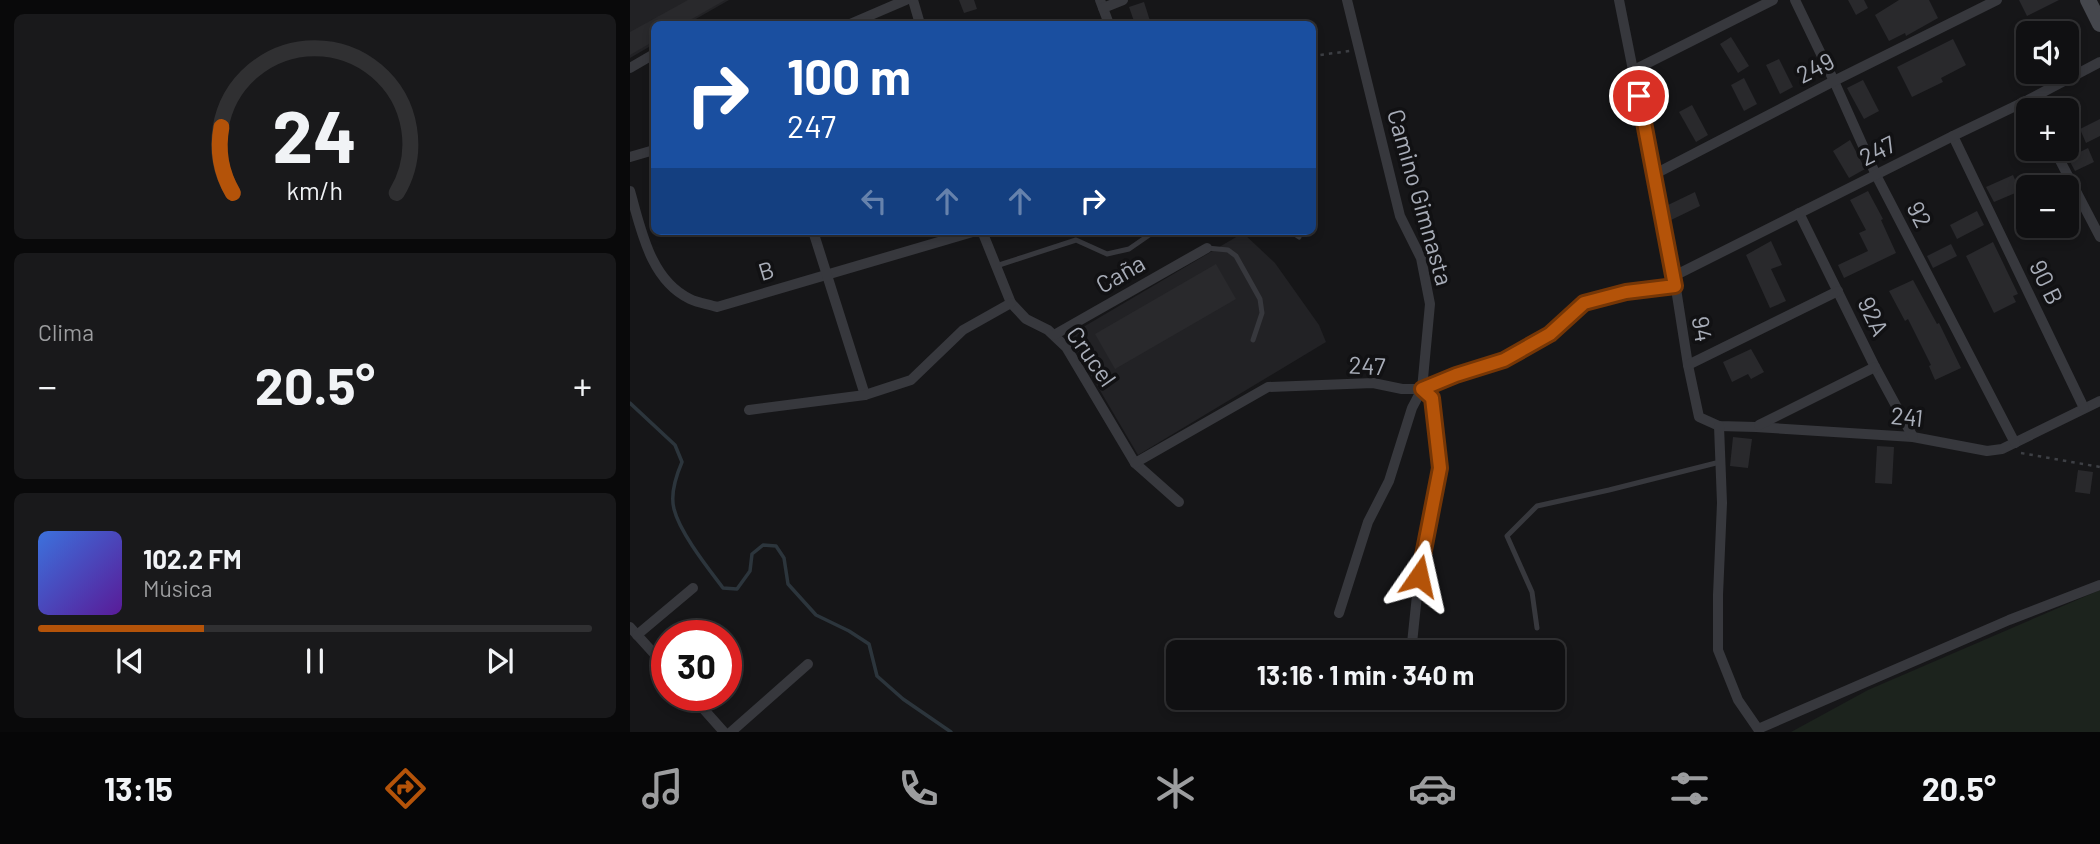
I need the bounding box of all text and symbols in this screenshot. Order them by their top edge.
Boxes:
map controls [2016,21,2079,238]
button: sound [2016,21,2079,84]
street label: 249 [1791,45,1839,89]
text: 100 m [787,46,911,105]
icon: right [672,49,763,140]
pin [1609,66,1669,126]
icon: arrive [1620,77,1658,115]
text: 24 [273,90,357,178]
button: + [2016,98,2079,161]
text: 247 [787,106,836,144]
street label: Camino Gimnasta [1382,106,1460,288]
street label: 247 [1854,129,1900,171]
text: km/h [287,174,343,204]
button: − [2016,175,2079,238]
icon: left [855,182,893,220]
icon: ahead [928,182,966,220]
icon: ahead [1001,182,1039,220]
icon: right [1074,182,1112,220]
street label: 92 [1901,196,1939,232]
street label: Caña [1090,247,1150,299]
street label: B [755,254,777,286]
street label: 90 B [2024,255,2070,309]
street label: 92A [1852,292,1896,340]
street label: 94 [1687,314,1719,344]
text: Clima [38,318,94,346]
street label: Crucel [1061,320,1123,392]
street label: 247 [1348,350,1386,380]
text: 20.5° [255,353,375,415]
text: − [38,362,57,408]
text: + [573,362,592,408]
street label: 241 [1889,400,1925,432]
position arrow [1382,539,1456,613]
text: 102.2 FM [143,543,242,574]
text: Música [143,574,212,602]
speed limit sign: 30 [651,620,742,711]
icon: previous [111,642,149,680]
icon: pause [296,642,334,680]
icon: next [481,642,519,680]
text: 13:16 · 1 min · 340 m [1257,659,1474,690]
icon: directions [381,764,430,813]
icon: music [638,764,687,813]
icon: phone [894,764,943,813]
icon: climate [1151,764,1200,813]
icon: car [1408,764,1457,813]
icon: filters [1665,764,1714,813]
text: 13:15 [104,769,173,807]
text: 20.5° [1922,769,1996,807]

